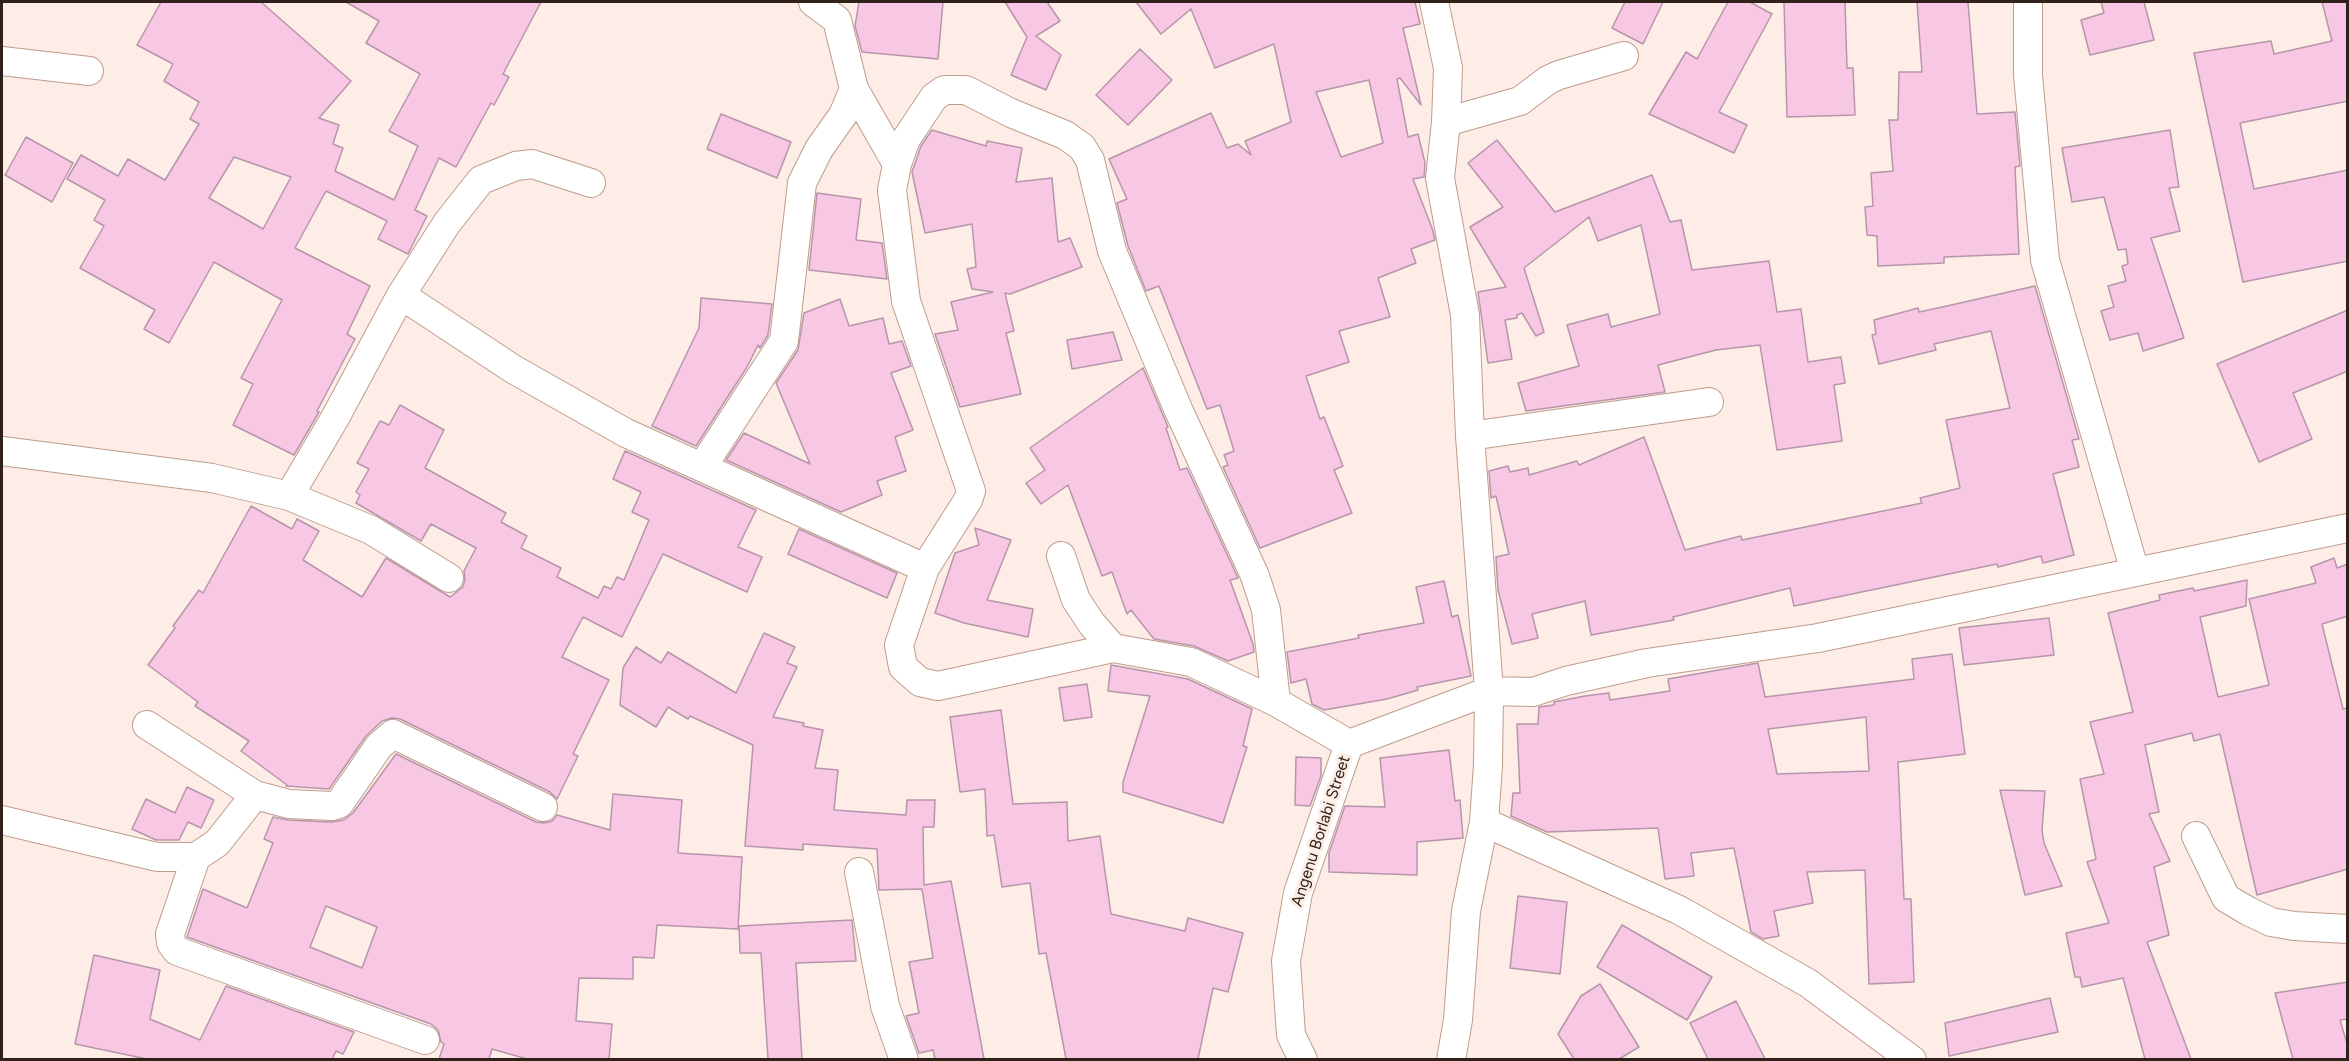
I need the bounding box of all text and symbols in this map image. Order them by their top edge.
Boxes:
street label: Angenu Borlabi Street [1288,753,1354,909]

